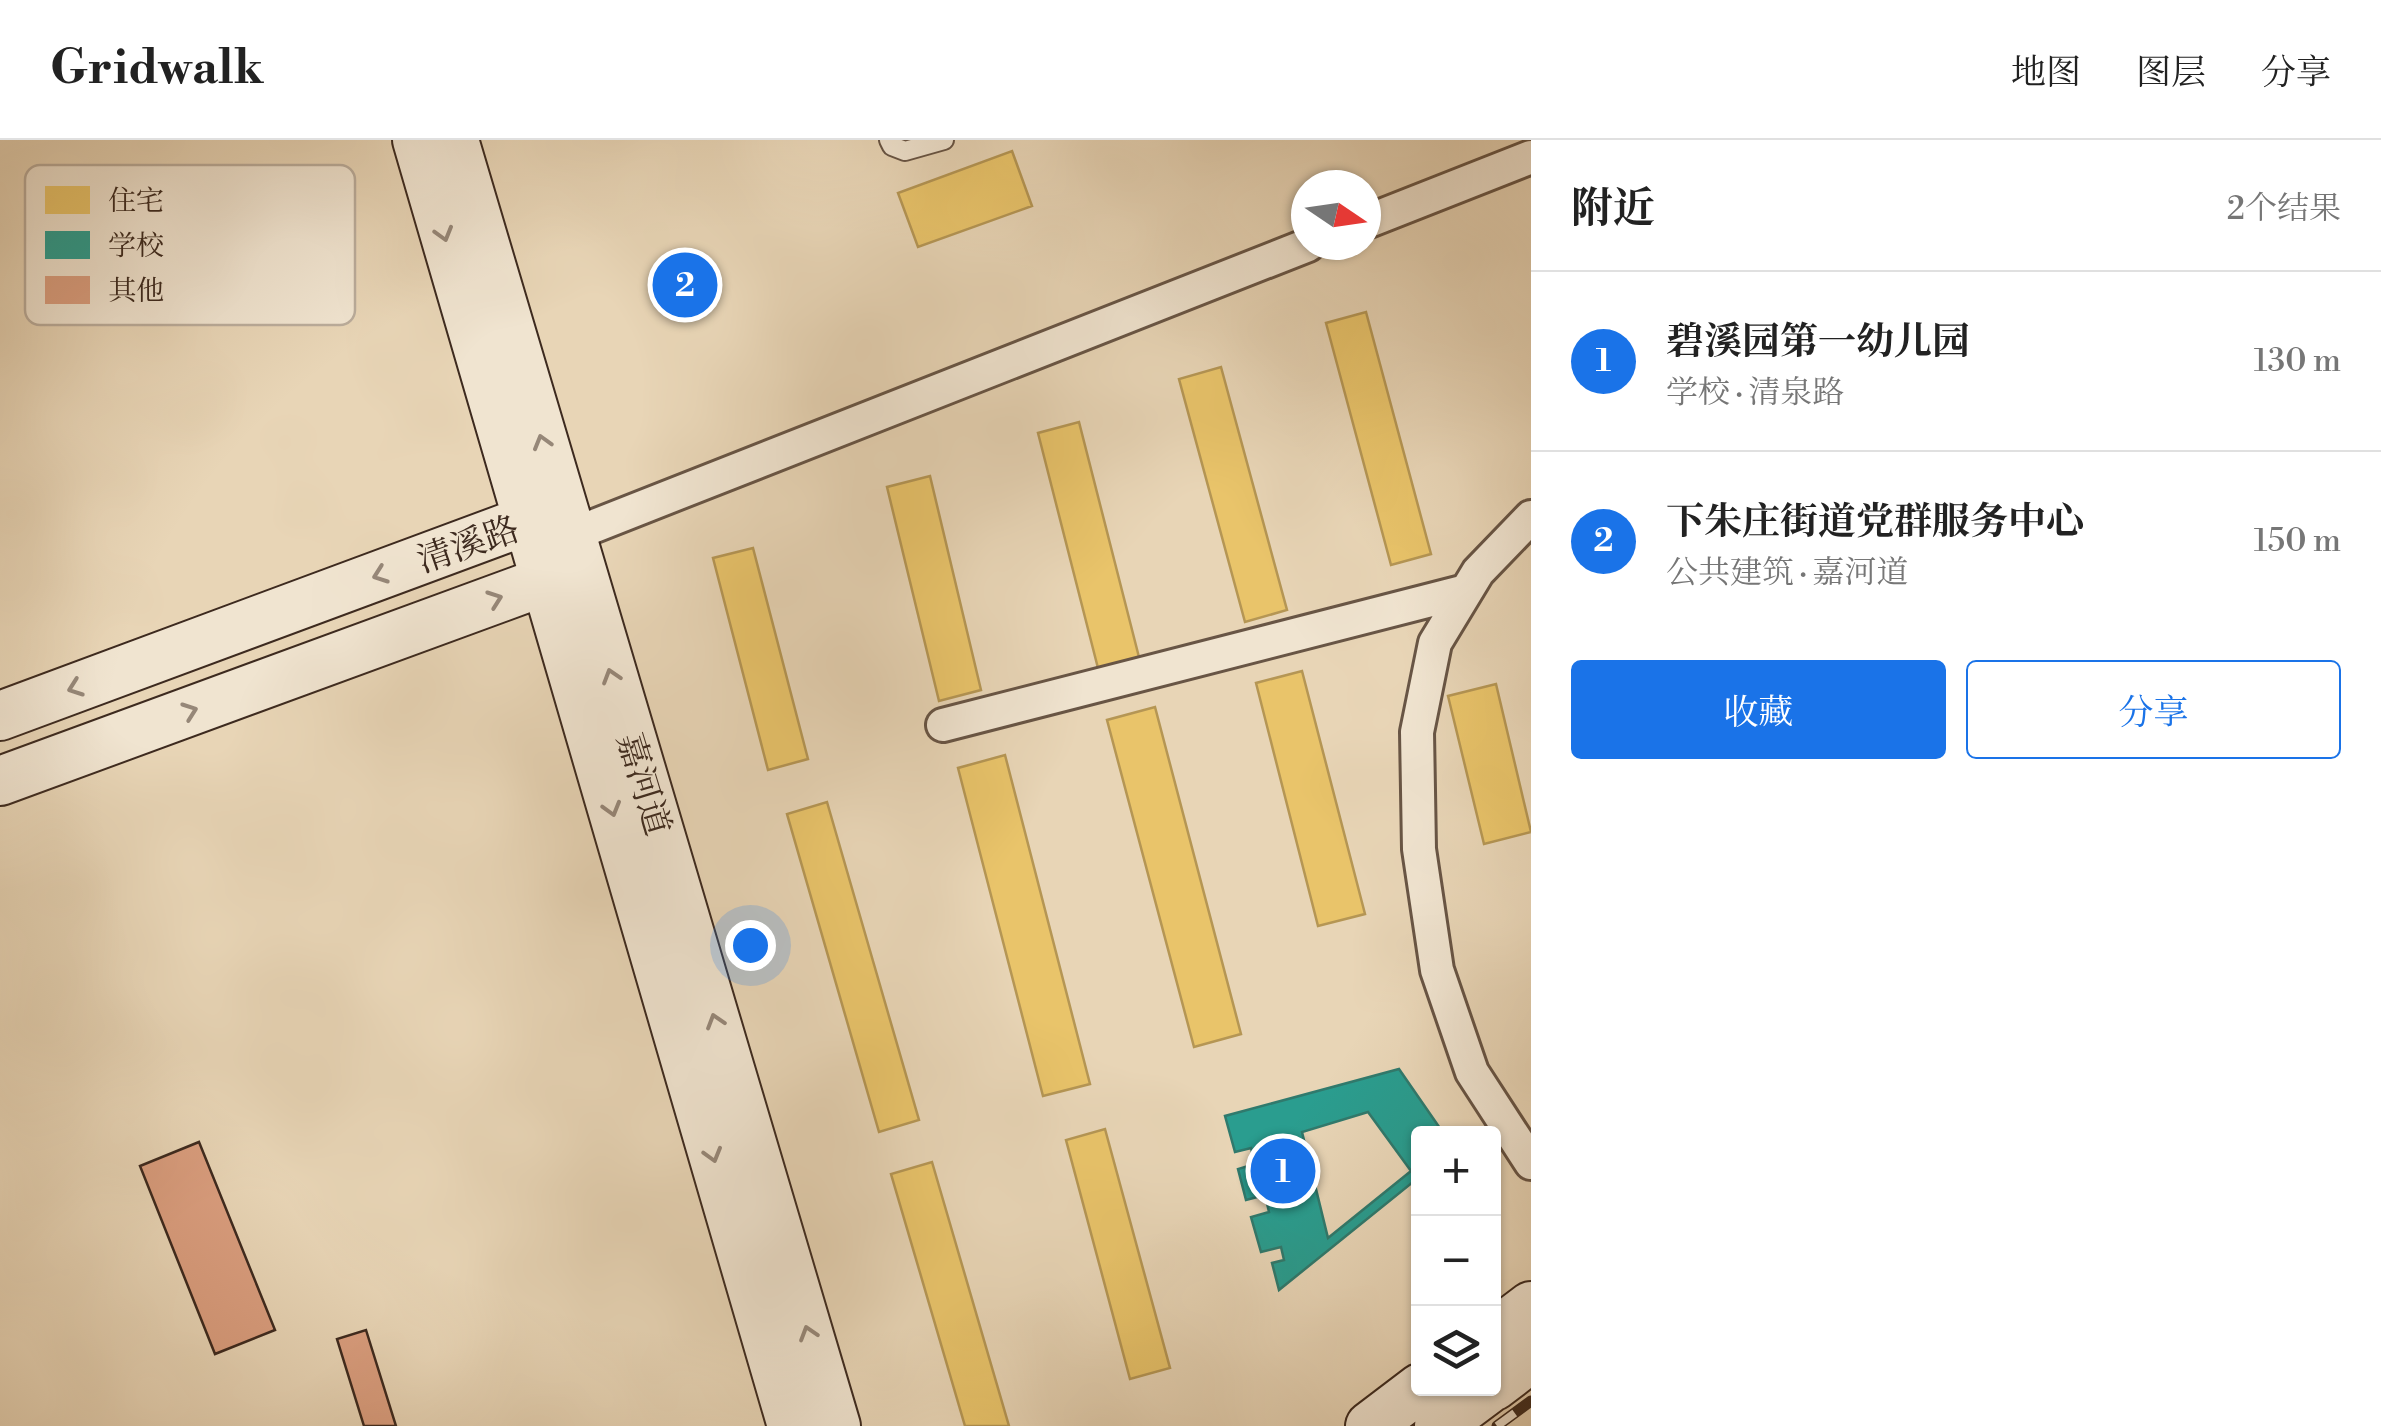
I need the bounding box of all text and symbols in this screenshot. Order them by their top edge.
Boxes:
text: Gridwalk [50,39,263,99]
text: 地图 [2011,52,2081,95]
text: 图层 [2136,52,2206,95]
text: 分享 [2261,52,2331,95]
legend [25,165,355,325]
north arrow [1291,170,1381,260]
text: 附近 [1571,183,1655,236]
text: 住宅 [108,184,164,219]
text: 2个结果 [2227,189,2341,229]
one-way arrow [432,224,453,241]
text: 学校 [108,229,164,264]
pin: 2 [652,248,718,322]
text: 其他 [108,274,164,309]
text: 碧溪园第一幼儿园 [1666,319,1970,366]
text: 1 [1596,341,1611,381]
text: 130 m [2254,341,2341,381]
text: 学校 · 清泉路 [1666,373,1845,413]
one-way arrow [533,434,554,451]
text: 下朱庄街道党群服务中心 [1666,499,2084,546]
street label: 清溪路 [412,508,525,583]
text: 2 [1593,521,1614,561]
text: 150 m [2254,521,2341,561]
text: 公共建筑 · 嘉河道 [1666,553,1909,593]
one-way arrow [372,563,389,584]
one-way arrow [486,590,503,611]
button: 收藏 [1571,660,1946,759]
button: 分享 [1966,660,2341,759]
one-way arrow [602,669,623,686]
one-way arrow [67,676,85,696]
one-way arrow [181,702,198,723]
street label: 嘉河道 [607,728,678,841]
one-way arrow [600,800,621,817]
your location [725,920,776,971]
one-way arrow [706,1014,727,1031]
map controls [1411,1126,1501,1396]
button: + [1411,1126,1501,1216]
pin: 1 [1250,1134,1316,1208]
one-way arrow [701,1145,722,1162]
button: − [1411,1216,1501,1306]
button: layers [1411,1306,1501,1396]
one-way arrow [799,1325,820,1342]

